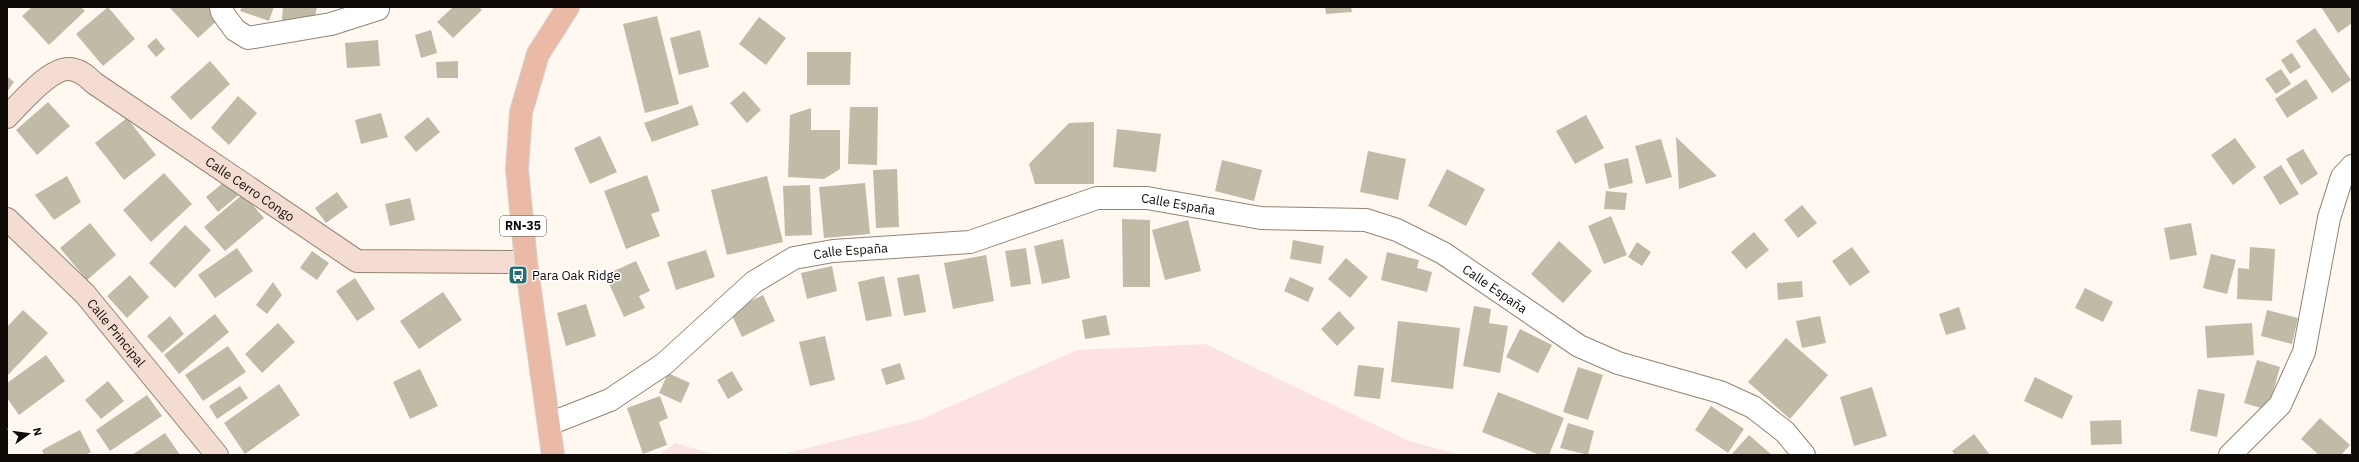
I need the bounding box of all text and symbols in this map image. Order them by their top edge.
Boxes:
street label: Calle Cerro Congo [202,153,298,225]
street label: Calle España [1141,190,1217,219]
road number: RN-35 [500,216,546,236]
street label: Calle España [812,239,889,263]
street label: Calle España [1459,261,1531,317]
bus stop icon: Para Oak Ridge [507,264,529,286]
place label: Para Oak Ridge [532,267,621,284]
street label: Calle Principal [83,295,149,371]
north arrow [8,414,48,454]
text: N [30,426,45,437]

